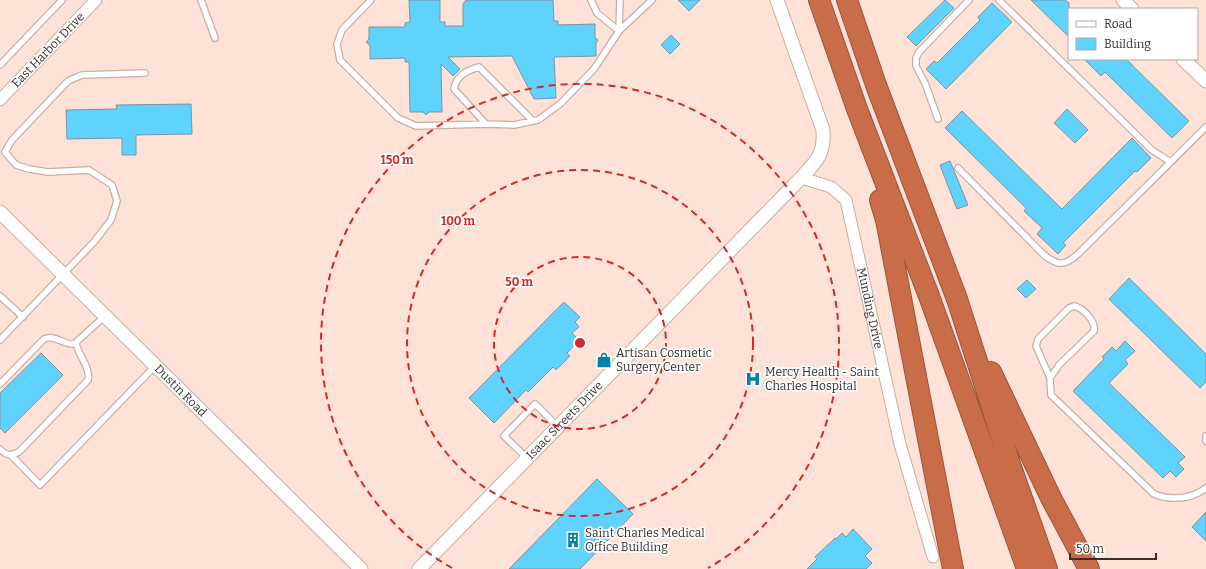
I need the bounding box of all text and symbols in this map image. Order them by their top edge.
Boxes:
legend [1068,8,1198,60]
street label: East Harbor Drive [9,10,87,90]
text: Road [1104,17,1132,31]
text: Building [1104,37,1151,51]
text: 150 m [381,153,414,167]
text: 100 m [441,214,476,228]
street label: Munding Drive [854,266,886,350]
text: 50 m [505,275,533,289]
centre of rings [573,336,587,350]
place label: Artisan Cosmetic Surgery Center [616,346,712,374]
shop icon: Artisan Cosmetic Surgery Center [595,351,613,369]
street label: Dustin Road [152,362,210,419]
place label: Mercy Health - Saint Charles Hospital [765,365,879,393]
hospital icon: Mercy Health - Saint Charles Hospital [744,370,762,388]
street label: Isaac Streets Drive [523,378,605,462]
place label: Saint Charles Medical Office Building [585,526,705,554]
building icon: Saint Charles Medical Office Building [564,531,582,549]
scale bar [1070,535,1156,561]
text: 50 m [1076,542,1105,556]

